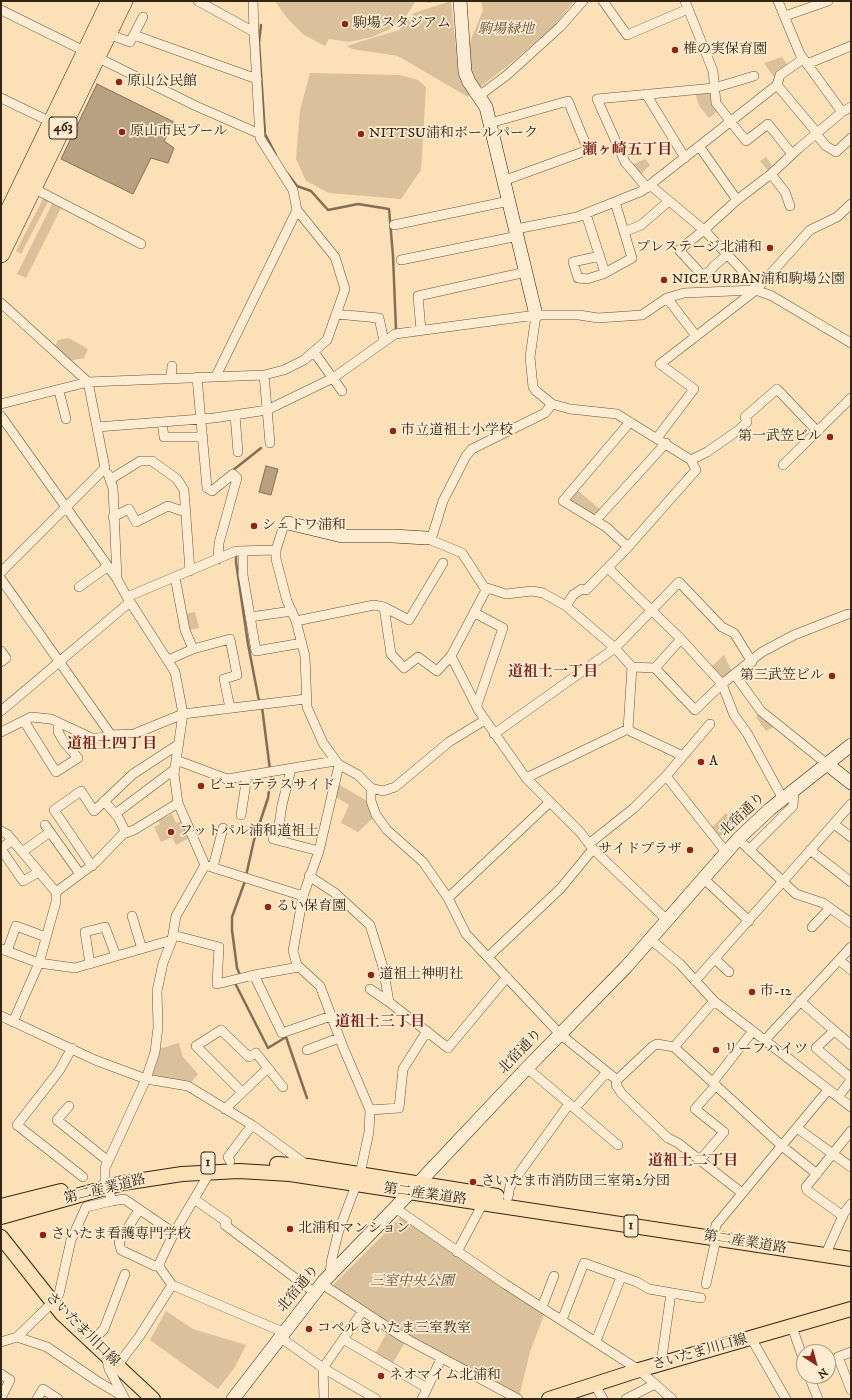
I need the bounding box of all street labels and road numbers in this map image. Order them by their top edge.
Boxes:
road number: 463 [49,117,77,139]
street label: 北宿通り [717,790,769,840]
street label: 北宿通り [496,1026,546,1078]
road number: 1 [201,1152,215,1174]
street label: 第二産業道路 [62,1172,148,1208]
street label: 第二産業道路 [382,1181,468,1209]
road number: 1 [624,1215,638,1237]
street label: 第二産業道路 [702,1228,788,1258]
street label: 北宿通り [275,1262,323,1316]
street label: さいたま川口線 [41,1289,123,1371]
street label: さいたま川口線 [651,1331,749,1375]

